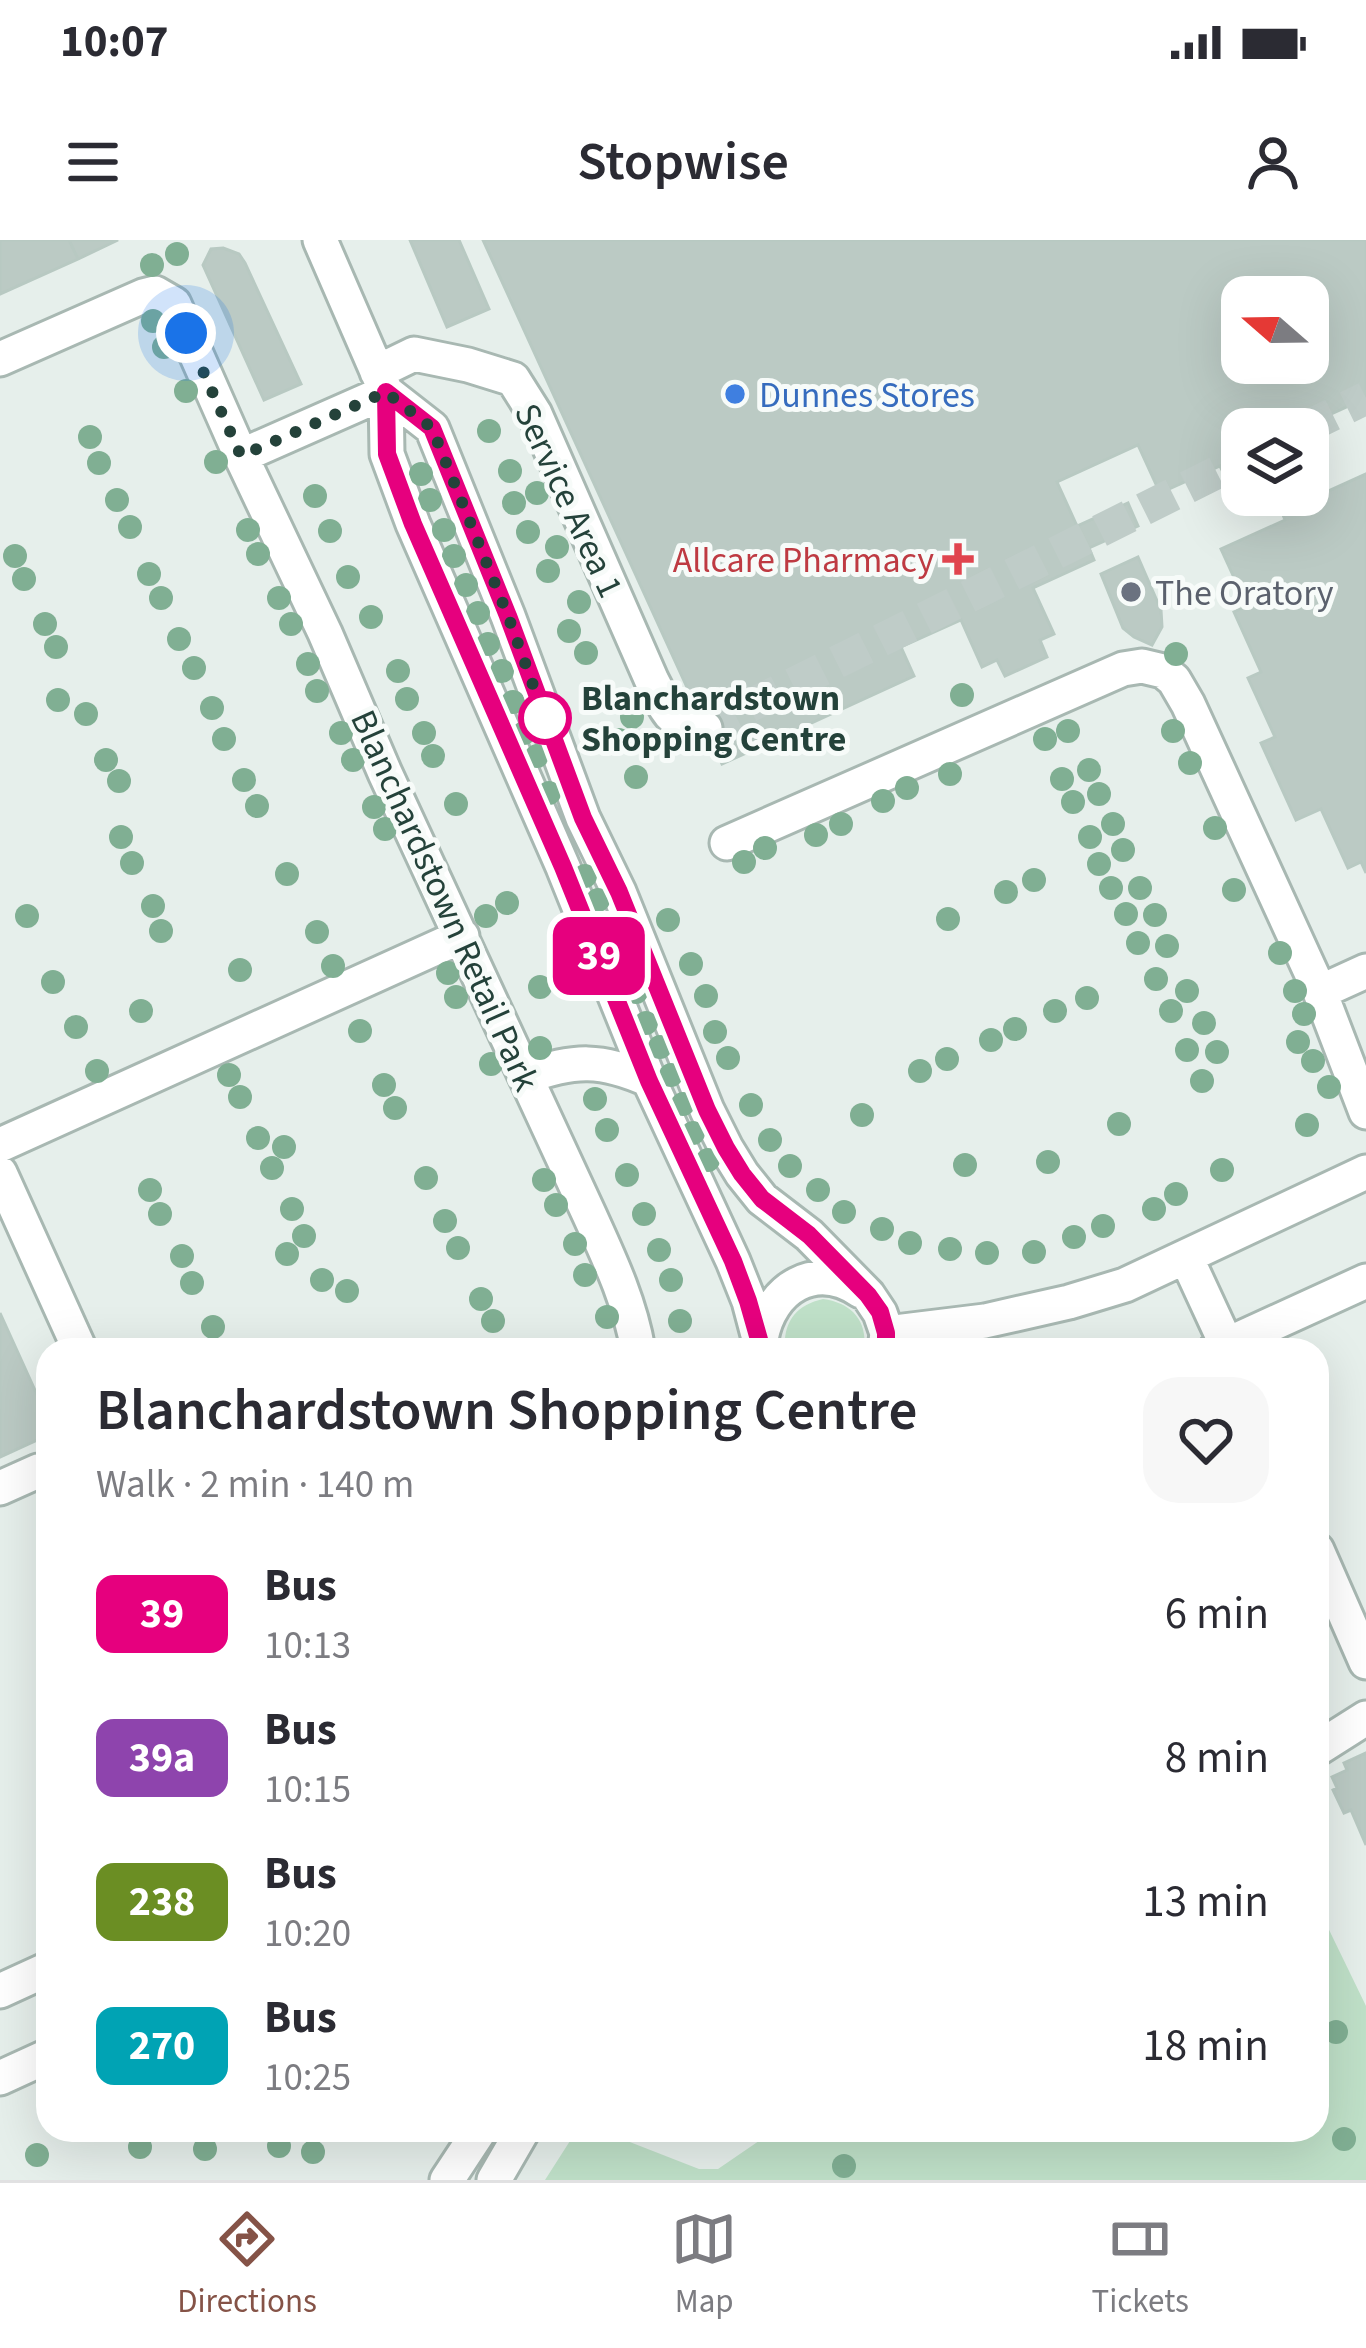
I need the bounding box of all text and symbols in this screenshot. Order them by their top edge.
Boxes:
text: 10:07 [60,10,169,74]
text: Stopwise [577,124,789,201]
icon: menu [60,129,126,195]
icon: person [1240,129,1306,195]
north arrow [1221,276,1329,384]
map controls [1221,276,1329,516]
your location [156,303,216,363]
place label: Dunnes Stores [759,370,975,421]
marker: Dunnes Stores [722,381,748,407]
street label: Service Area 1 [501,395,636,606]
button: layers [1221,408,1329,516]
place label: Allcare Pharmacy [673,535,934,586]
marker: Allcare Pharmacy [945,546,971,572]
place label: The Oratory [1155,568,1334,619]
marker: The Oratory [1118,579,1144,605]
place label: Blanchardstown Shopping Centre [581,673,846,765]
marker: Blanchardstown Shopping Centre [520,693,570,743]
street label: Blanchardstown Retail Park [337,702,552,1099]
line badge: 39 [545,917,653,995]
text: 39 [577,926,621,986]
text: Blanchardstown Shopping Centre [96,1371,917,1452]
button: heart [1143,1377,1269,1503]
text: Walk · 2 min · 140 m [96,1457,414,1513]
text: Bus [264,1554,337,1618]
text: 6 min [1165,1582,1269,1646]
text: 39 [140,1584,184,1644]
text: 10:13 [264,1618,351,1674]
text: Bus [264,1698,337,1762]
text: 8 min [1165,1726,1269,1790]
text: 39a [129,1728,195,1788]
text: 10:15 [264,1762,351,1818]
text: Bus [264,1842,337,1906]
text: 13 min [1142,1870,1269,1934]
text: 238 [129,1872,195,1932]
text: 10:20 [264,1906,351,1962]
text: Bus [264,1986,337,2050]
text: 18 min [1142,2014,1269,2078]
text: 270 [129,2016,195,2076]
text: 10:25 [264,2050,351,2106]
tab: Directions [177,2206,317,2325]
tab: Map [671,2206,737,2325]
tab: Tickets [1092,2206,1189,2325]

